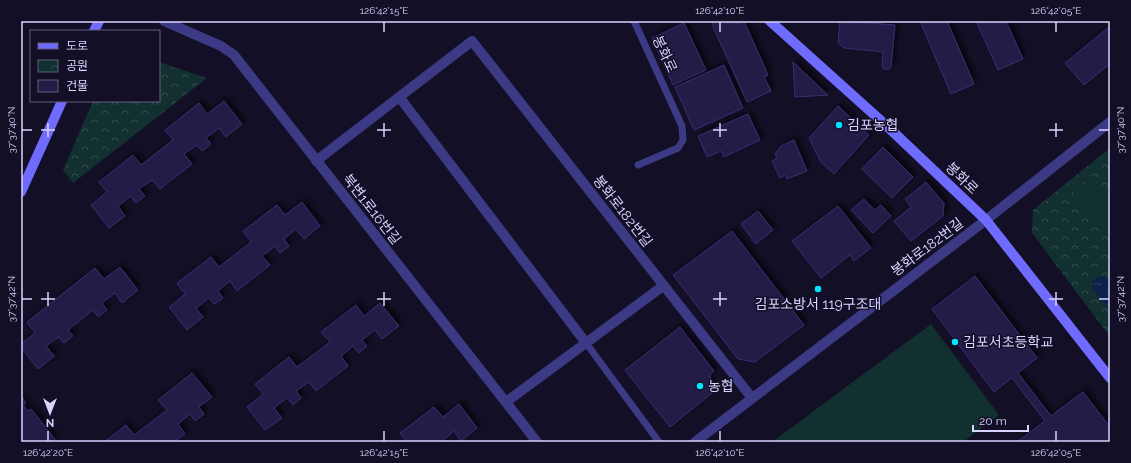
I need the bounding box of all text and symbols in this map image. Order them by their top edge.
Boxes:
text: 126°42'15"E [360,5,408,16]
text: 126°42'10"E [695,5,745,16]
text: 126°42'05"E [1031,5,1081,16]
legend [30,30,160,102]
street label: 봉화로 [650,33,680,75]
text: 도로 [66,39,88,53]
text: 공원 [66,59,88,73]
text: 건물 [66,79,88,93]
text: 37°37'40"N [6,106,17,154]
text: 37°37'40"N [1115,106,1126,154]
place label: 김포농협 [847,117,899,133]
marker: 김포농협 [834,120,844,130]
street label: 봉화로 [943,159,982,197]
street label: 북변1로16번길 [340,171,404,247]
street label: 봉화로182번길 [590,172,656,250]
street label: 봉화로182번길 [888,215,966,279]
text: 37°37'42"N [6,276,17,322]
text: 37°37'42"N [1115,276,1126,322]
marker: 김포소방서 119구조대 [813,284,823,294]
place label: 김포소방서 119구조대 [755,296,881,312]
place label: 김포서초등학교 [963,334,1053,350]
marker: 김포서초등학교 [950,337,960,347]
place label: 농협 [708,378,734,394]
marker: 농협 [695,381,705,391]
north arrow [30,393,70,433]
scale bar [973,407,1028,433]
text: 20 m [979,414,1007,428]
text: N [46,416,54,429]
text: 126°42'20"E [23,447,73,458]
text: 126°42'15"E [360,447,408,458]
text: 126°42'10"E [695,447,745,458]
text: 126°42'05"E [1031,447,1081,458]

